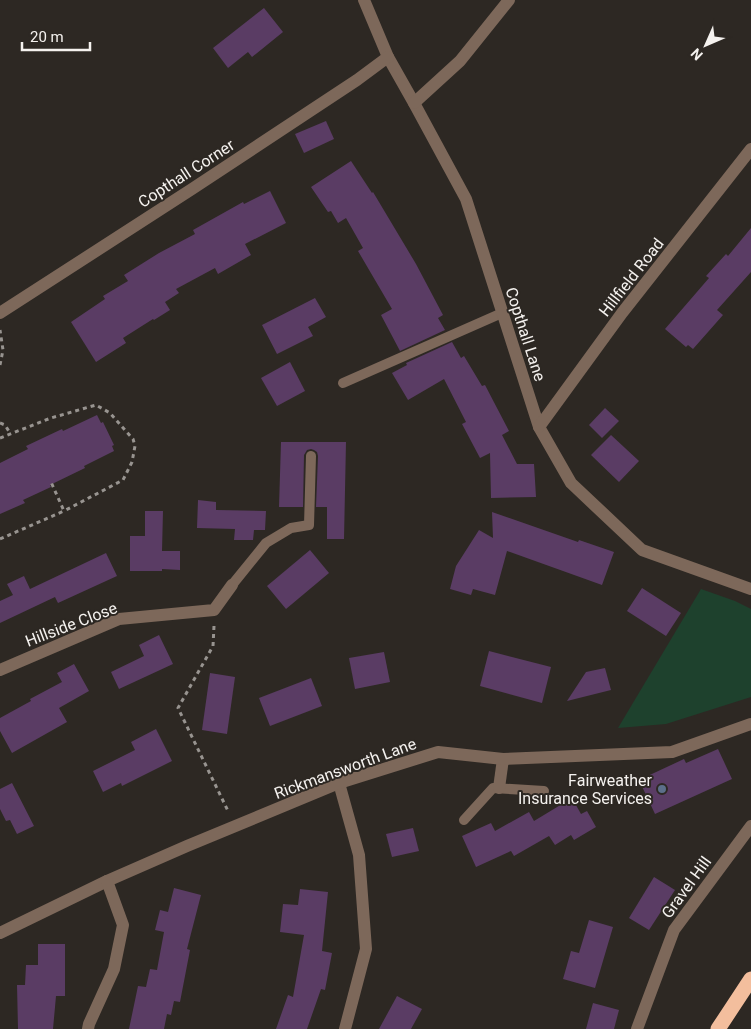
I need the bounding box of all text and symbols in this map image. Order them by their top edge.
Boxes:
scale bar [22,20,90,52]
north arrow [681,20,731,70]
text: 20 m [30,28,64,46]
text: N [688,45,706,63]
street label: Copthall Corner [135,135,238,212]
street label: Hillfield Road [595,234,668,320]
street label: Copthall Lane [501,285,550,384]
street label: Hillside Close [23,598,120,651]
street label: Rickmansworth Lane [272,734,419,803]
place label: Fairweather Insurance Services [518,771,653,808]
marker: Fairweather Insurance Services [656,783,668,795]
street label: Gravel Hill [658,853,715,922]

